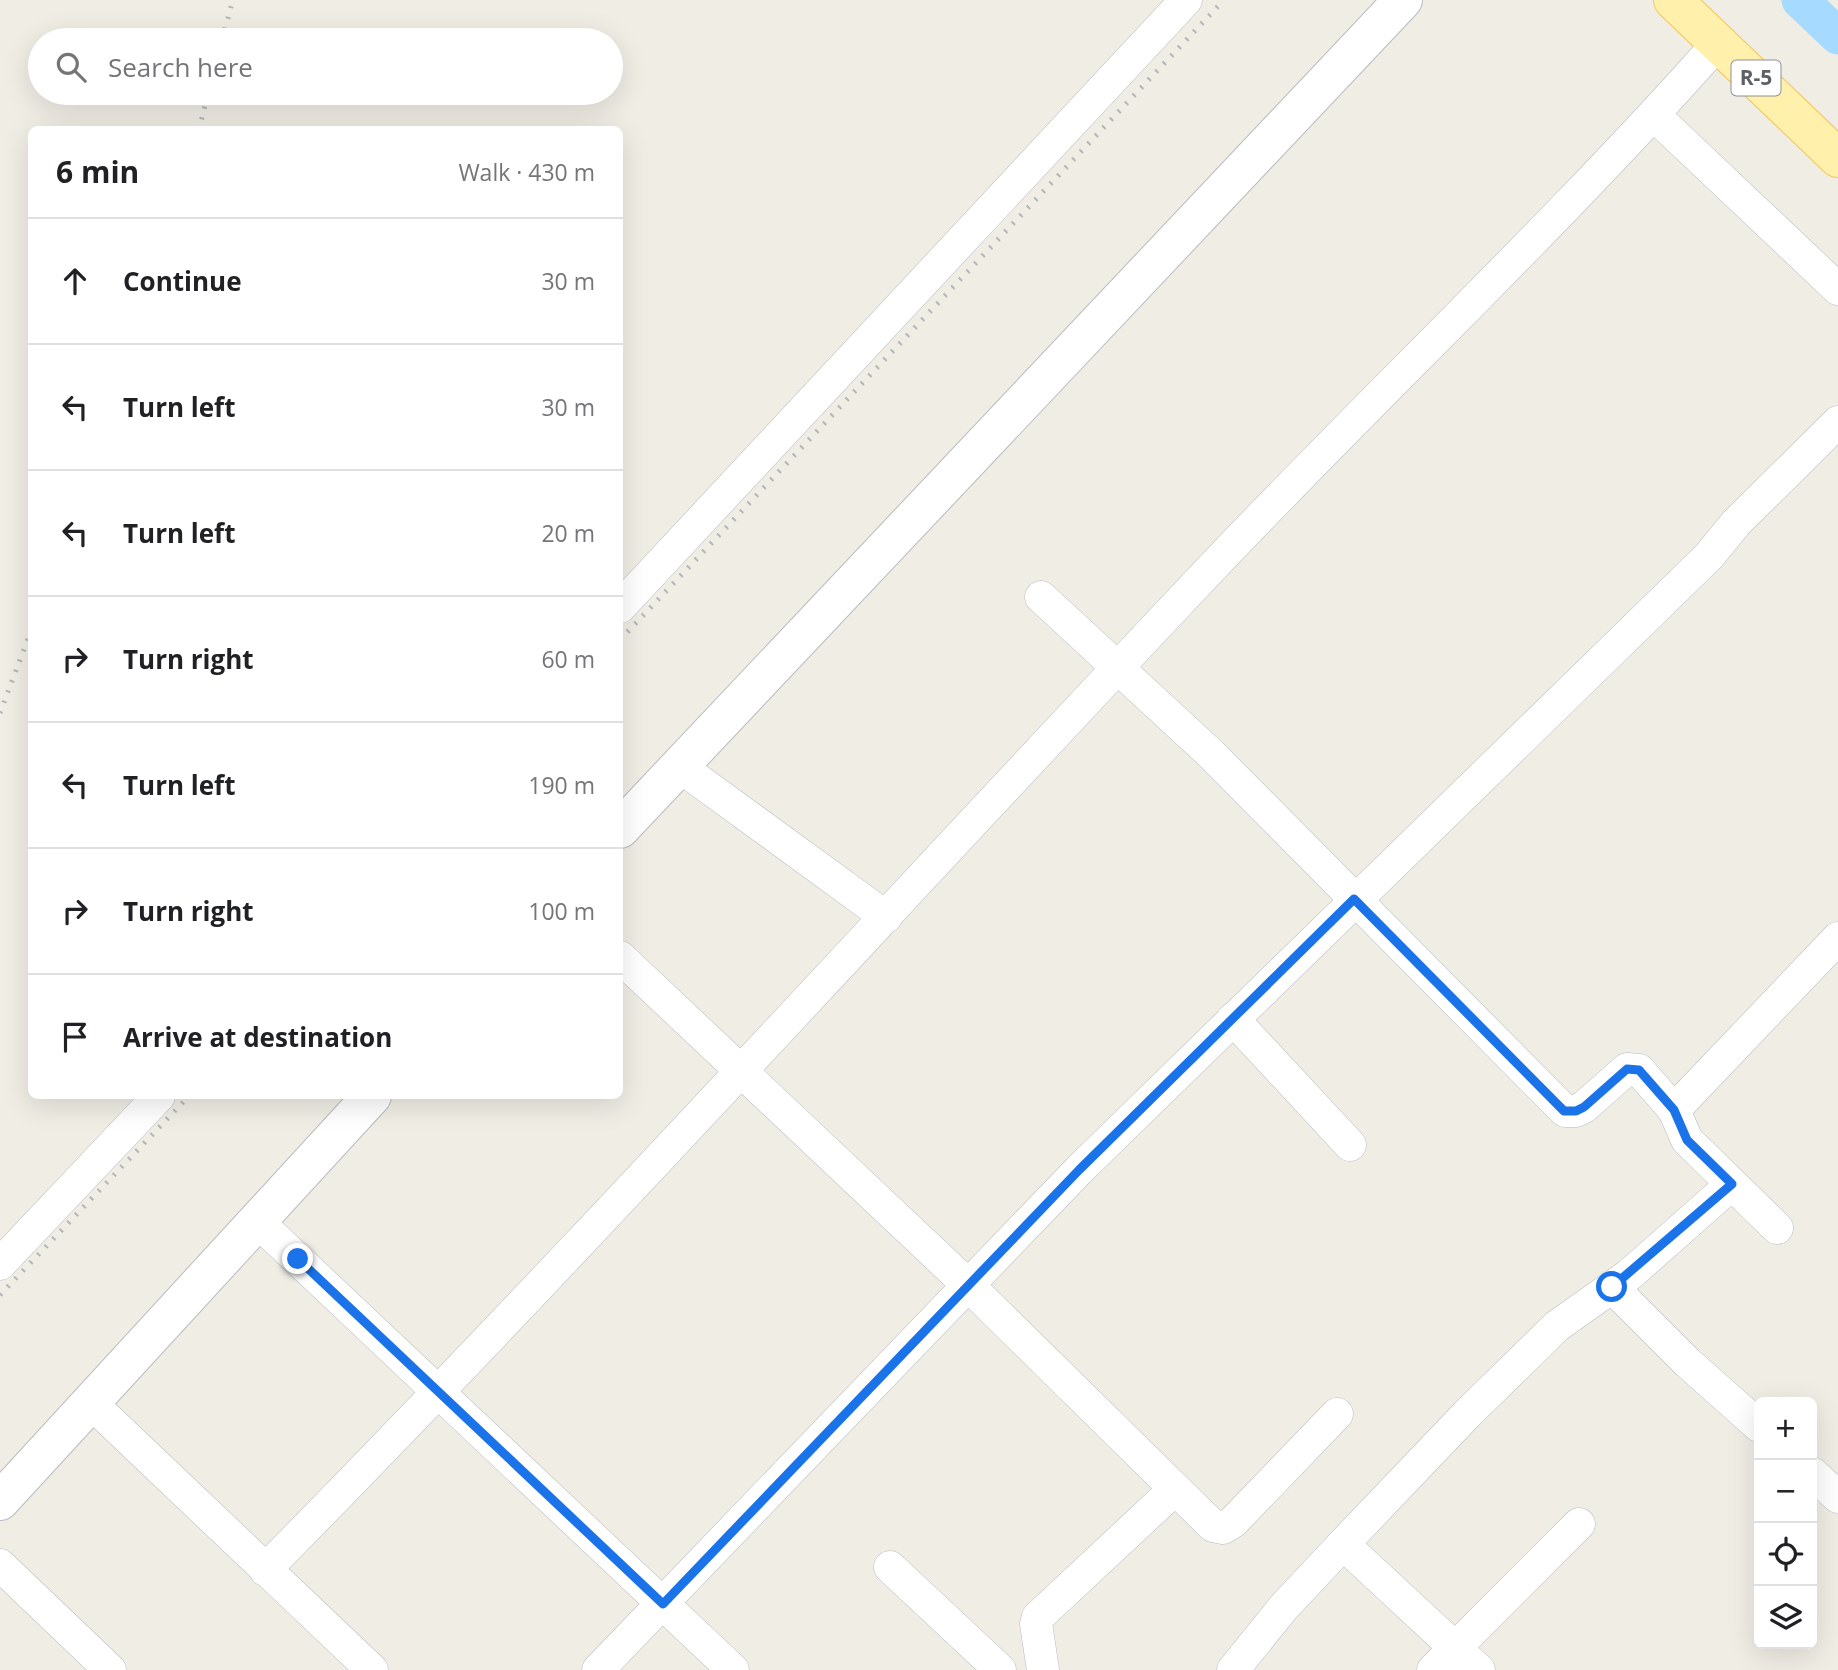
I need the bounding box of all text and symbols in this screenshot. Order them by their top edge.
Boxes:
search box [28,28,623,105]
icon: search [52,48,90,86]
text: Search here [108,49,253,85]
road number: R-5 [1732,60,1780,96]
text: 6 min [56,151,139,192]
text: Walk · 430 m [458,156,595,188]
icon: ahead [56,262,94,300]
text: Continue [123,263,242,299]
text: 30 m [541,265,595,297]
icon: left [56,388,94,426]
text: Turn left [123,389,235,425]
text: 30 m [541,391,595,423]
icon: left [56,514,94,552]
text: Turn left [123,515,235,551]
text: 20 m [541,517,595,549]
icon: right [56,640,94,678]
text: Turn right [123,641,254,677]
text: 60 m [541,643,595,675]
icon: left [56,766,94,804]
text: Turn left [123,767,235,803]
text: 190 m [528,769,595,801]
icon: right [56,892,94,930]
text: Turn right [123,893,254,929]
text: 100 m [528,895,595,927]
icon: arrive [56,1018,94,1056]
text: Arrive at destination [123,1019,392,1055]
route end [282,1243,313,1274]
route start [1596,1271,1627,1302]
map controls [1754,1397,1817,1649]
button: + [1754,1397,1817,1460]
button: − [1754,1460,1817,1523]
button: locate [1754,1523,1817,1586]
button: layers [1754,1586,1817,1649]

